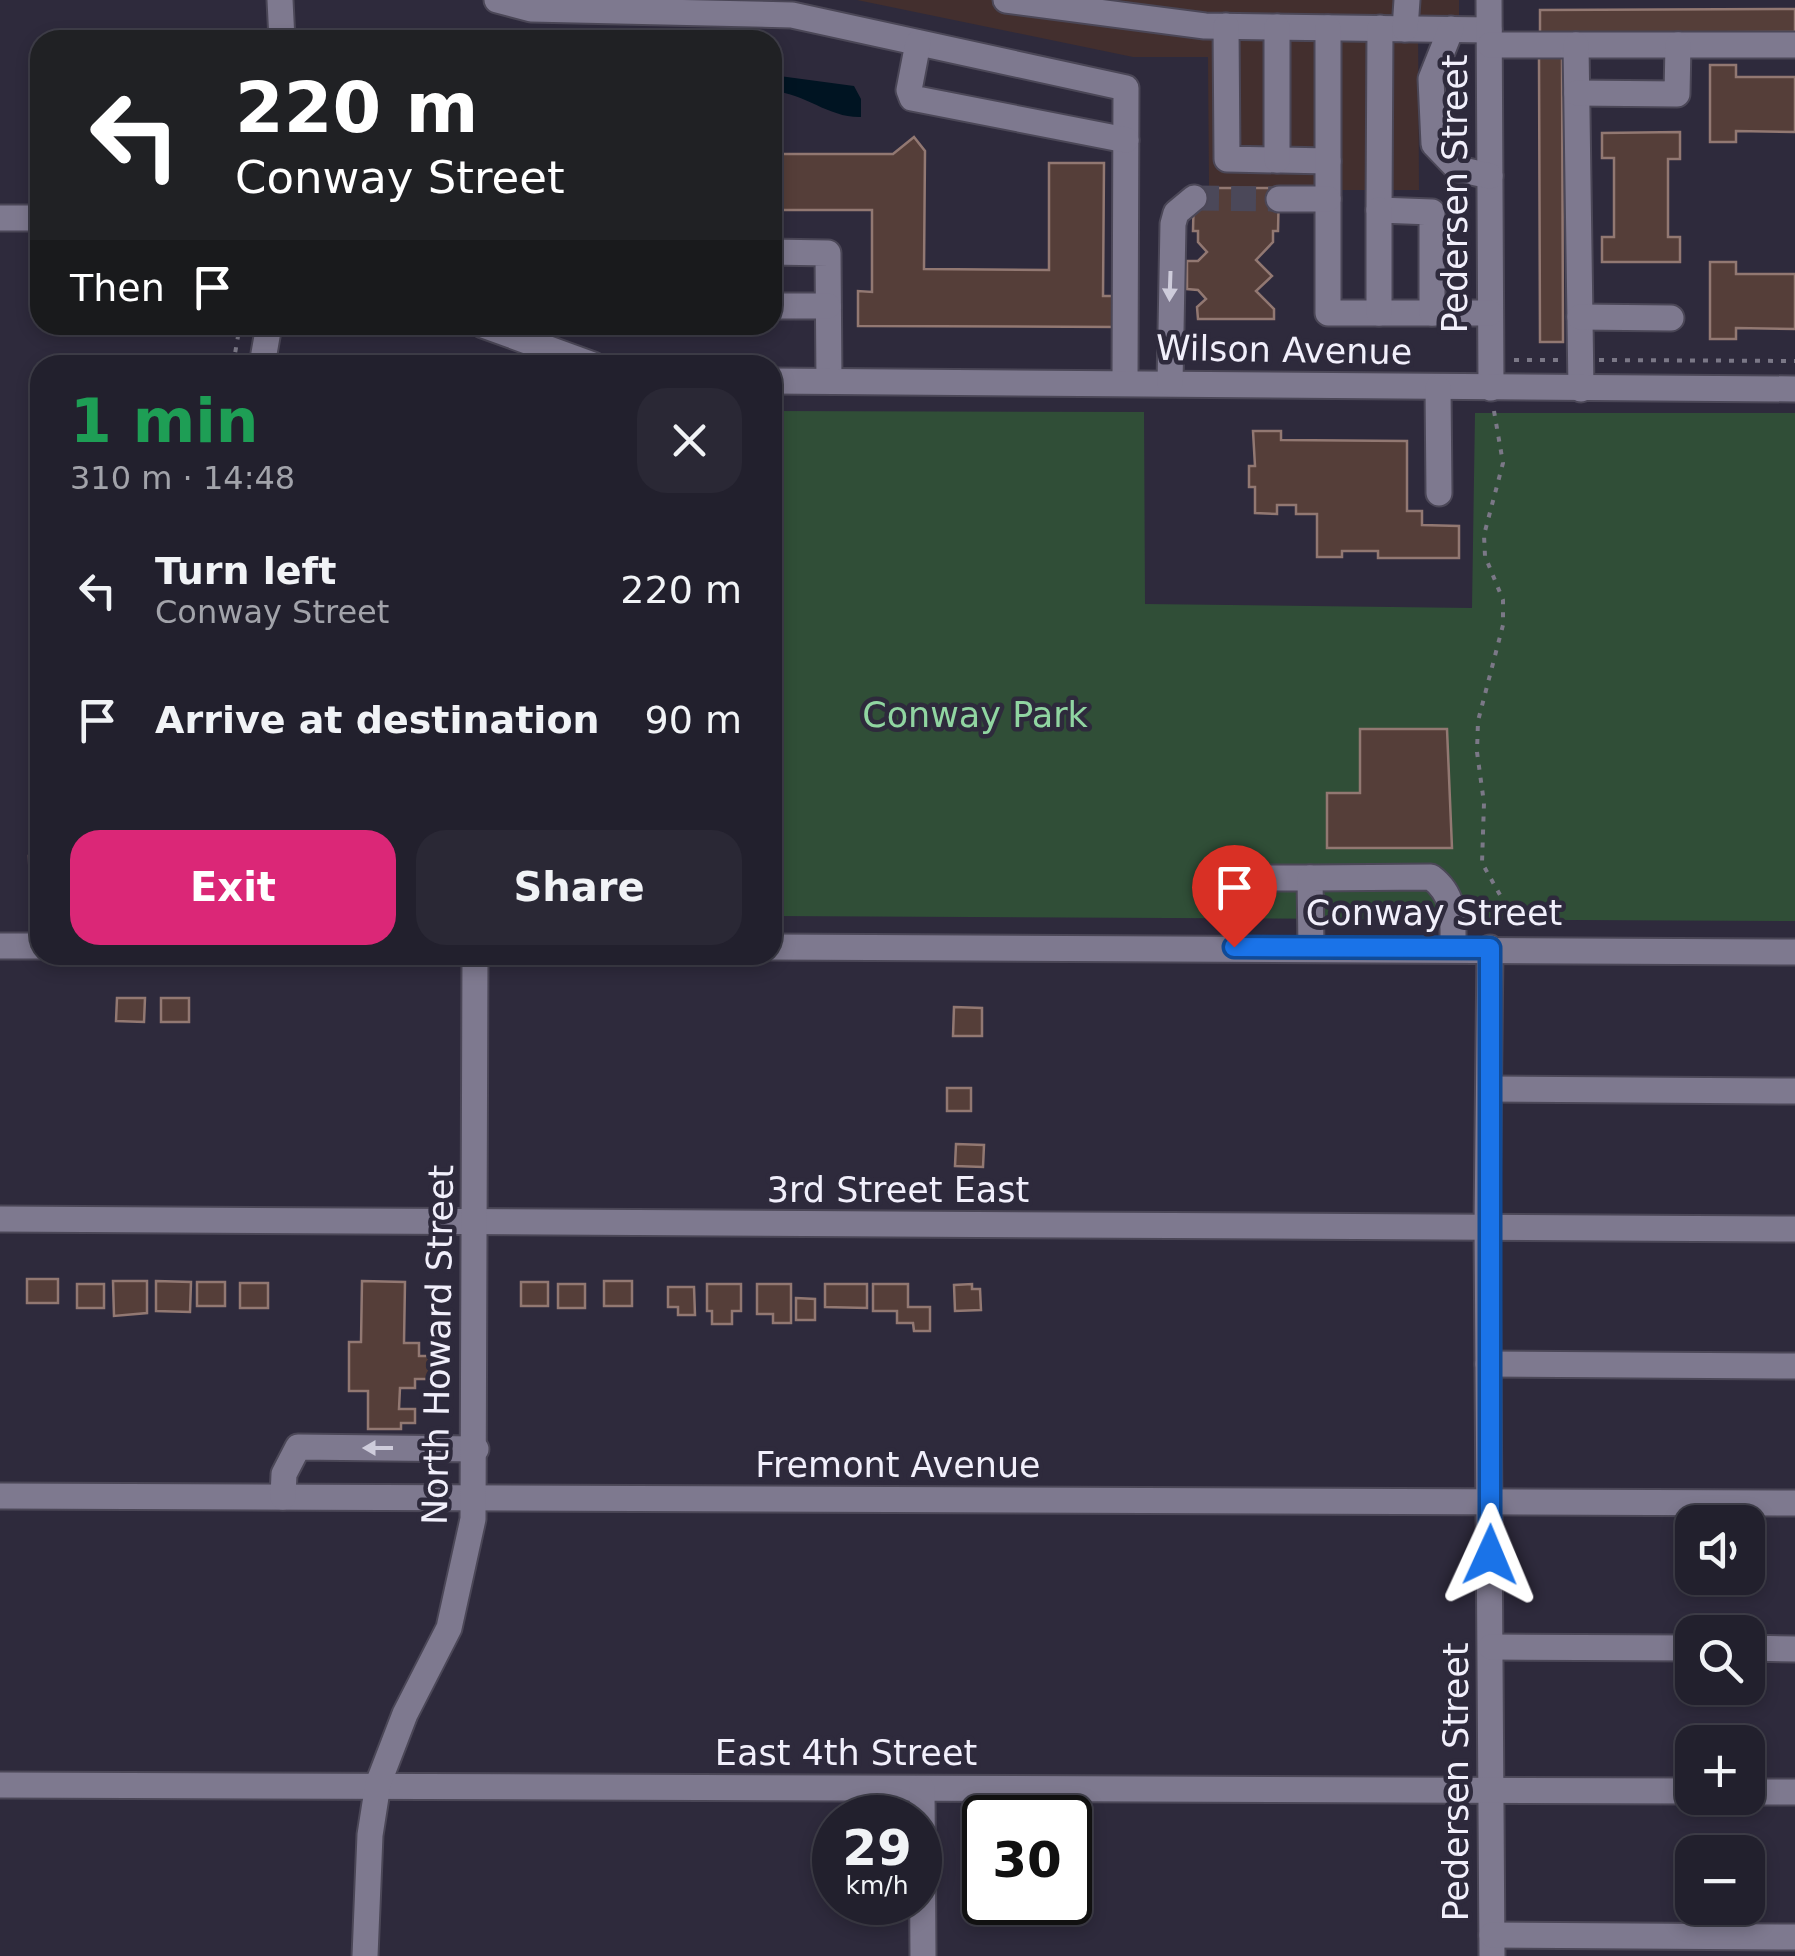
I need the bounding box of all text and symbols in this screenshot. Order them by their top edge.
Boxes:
street label: Pedersen Street [1435,55,1475,333]
text: 220 m [235,67,478,149]
icon: left [70,70,200,200]
text: Conway Street [235,151,565,204]
icon: arrive [185,260,240,315]
text: Then [70,266,165,310]
one-way arrow [1162,270,1178,302]
street label: Wilson Avenue [1156,328,1412,372]
text: 1 min [70,386,258,456]
button: close [637,388,742,493]
text: 310 m · 14:48 [70,459,295,497]
text: Turn left [155,549,336,593]
icon: left [70,563,125,618]
text: 220 m [620,568,742,612]
text: Conway Street [155,593,389,631]
icon: arrive [70,693,125,748]
park label: Conway Park [862,695,1089,735]
text: Arrive at destination [155,698,600,742]
text: 90 m [645,698,742,742]
button: Exit [70,830,396,945]
button: Share [416,830,742,945]
pin [1192,845,1277,948]
icon: arrive [1207,860,1262,915]
street label: Conway Street [1306,893,1562,933]
street label: North Howard Street [415,1165,461,1525]
street label: 3rd Street East [767,1170,1029,1210]
one-way arrow [362,1440,394,1456]
street label: Fremont Avenue [755,1445,1041,1485]
position arrow [1438,1503,1542,1607]
map controls [1675,1505,1765,1925]
button: sound [1675,1505,1765,1595]
button: search [1675,1615,1765,1705]
street label: Pedersen Street [1436,1643,1476,1921]
button: + [1675,1725,1765,1815]
street label: East 4th Street [715,1733,977,1773]
speed limit sign: 30 [962,1795,1092,1925]
text: 29 [842,1819,912,1877]
button: − [1675,1835,1765,1925]
text: km/h [845,1871,909,1900]

